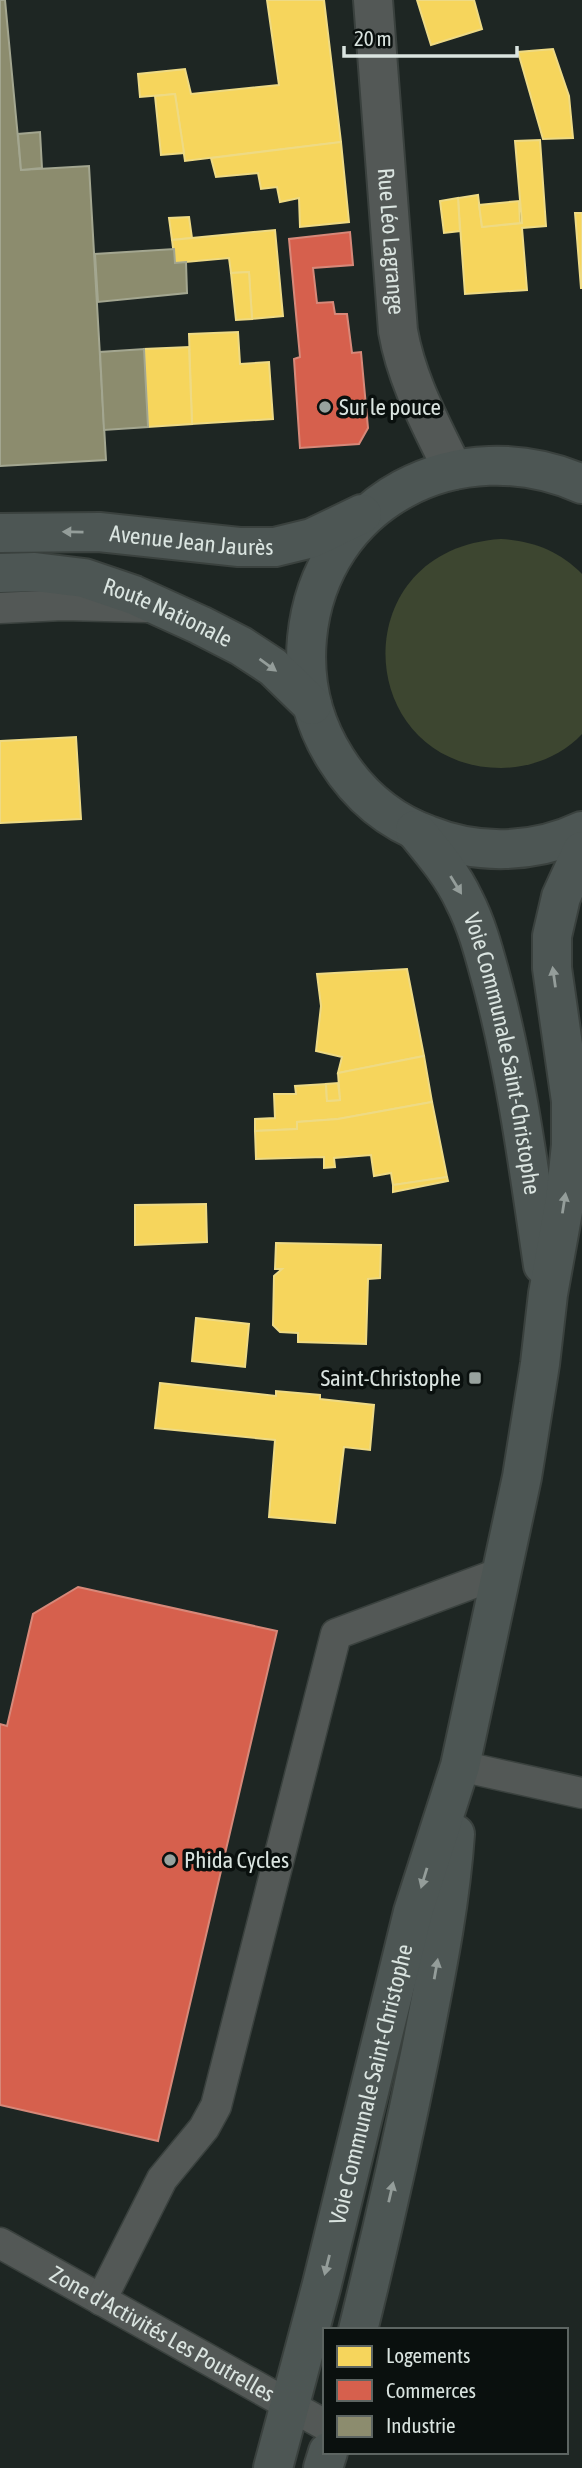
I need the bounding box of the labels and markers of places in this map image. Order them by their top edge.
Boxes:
place label: Sur le pouce [339,394,441,420]
marker: Sur le pouce [317,399,333,415]
place label: Saint-Christophe [320,1365,461,1391]
marker: Saint-Christophe [467,1370,483,1386]
place label: Phida Cycles [184,1847,289,1873]
marker: Phida Cycles [162,1852,178,1868]

